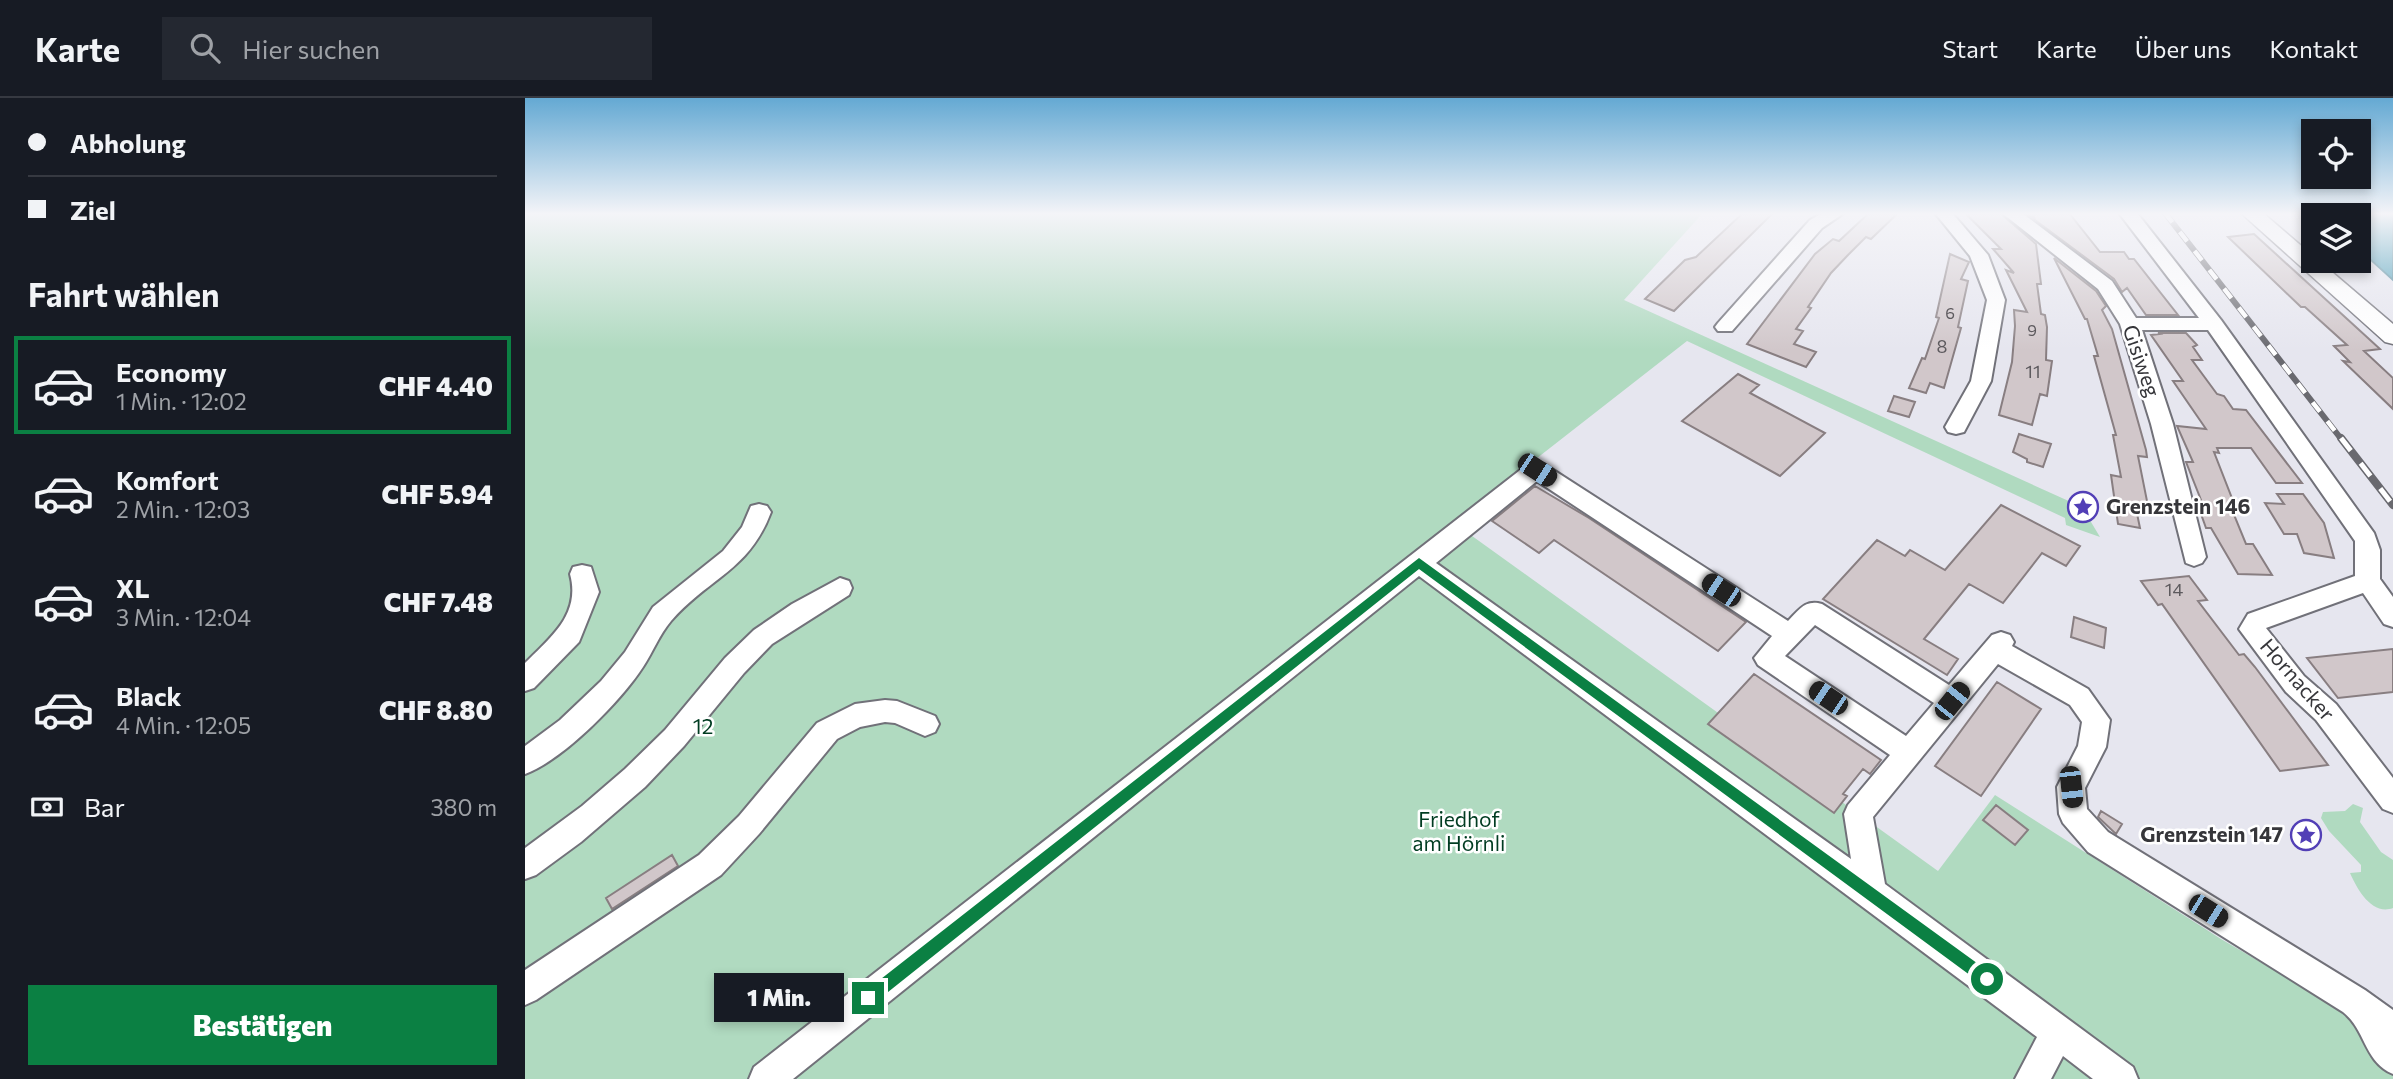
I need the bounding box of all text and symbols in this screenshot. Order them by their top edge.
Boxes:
search box [162,17,652,80]
text: Karte [35,28,120,69]
icon: search [186,29,224,67]
text: Hier suchen [242,33,380,64]
text: Start [1943,34,1998,63]
text: Karte [2036,34,2097,63]
text: Über uns [2135,34,2231,63]
text: Kontakt [2269,34,2358,63]
map controls [2301,119,2371,273]
button: locate [2301,119,2371,189]
text: Abholung [70,127,186,158]
text: Ziel [70,194,116,225]
button: layers [2301,203,2371,273]
text: Fahrt wählen [28,274,220,314]
house number: 6 [1945,303,1955,322]
house number: 9 [2027,320,2037,339]
street label: Gisiweg [2118,321,2166,400]
house number: 8 [1937,335,1948,357]
icon: car [32,354,95,417]
text: Economy [116,356,227,387]
house number: 11 [2025,360,2041,382]
text: CHF 4.40 [379,370,493,401]
text: 1 Min. · 12:02 [116,387,247,415]
car [1514,450,1561,490]
icon: car [32,462,95,525]
text: Komfort [116,464,219,495]
text: CHF 5.94 [381,478,493,509]
place icon: Grenzstein 146 [2066,490,2100,524]
place label: Grenzstein 146 [2106,493,2251,518]
text: 2 Min. · 12:03 [116,495,250,523]
icon: car [32,570,95,633]
car [1698,570,1745,610]
text: XL [116,572,150,603]
house number: 14 [2165,578,2183,600]
text: CHF 7.48 [384,586,493,617]
text: 3 Min. · 12:04 [116,603,251,631]
street label: Hornacker [2256,633,2341,725]
icon: car [32,678,95,741]
car [1805,678,1852,718]
car [1931,678,1974,724]
text: Black [116,680,182,711]
text: CHF 8.80 [379,694,493,725]
text: 4 Min. · 12:05 [116,711,251,739]
park label: 12 [693,713,713,738]
car [2059,765,2084,809]
icon: cash [28,788,66,826]
text: Bar [84,791,125,822]
text: 380 m [430,793,497,821]
park label: Friedhof am Hörnli [1413,806,1505,855]
place icon: Grenzstein 147 [2289,818,2323,852]
place label: Grenzstein 147 [2140,821,2283,846]
car [2185,891,2232,931]
route start [1971,963,2003,995]
callout: 1 Min. [714,974,843,1023]
route end [852,982,884,1014]
text: 1 Min. [747,983,811,1011]
button: Bestätigen [28,985,497,1065]

